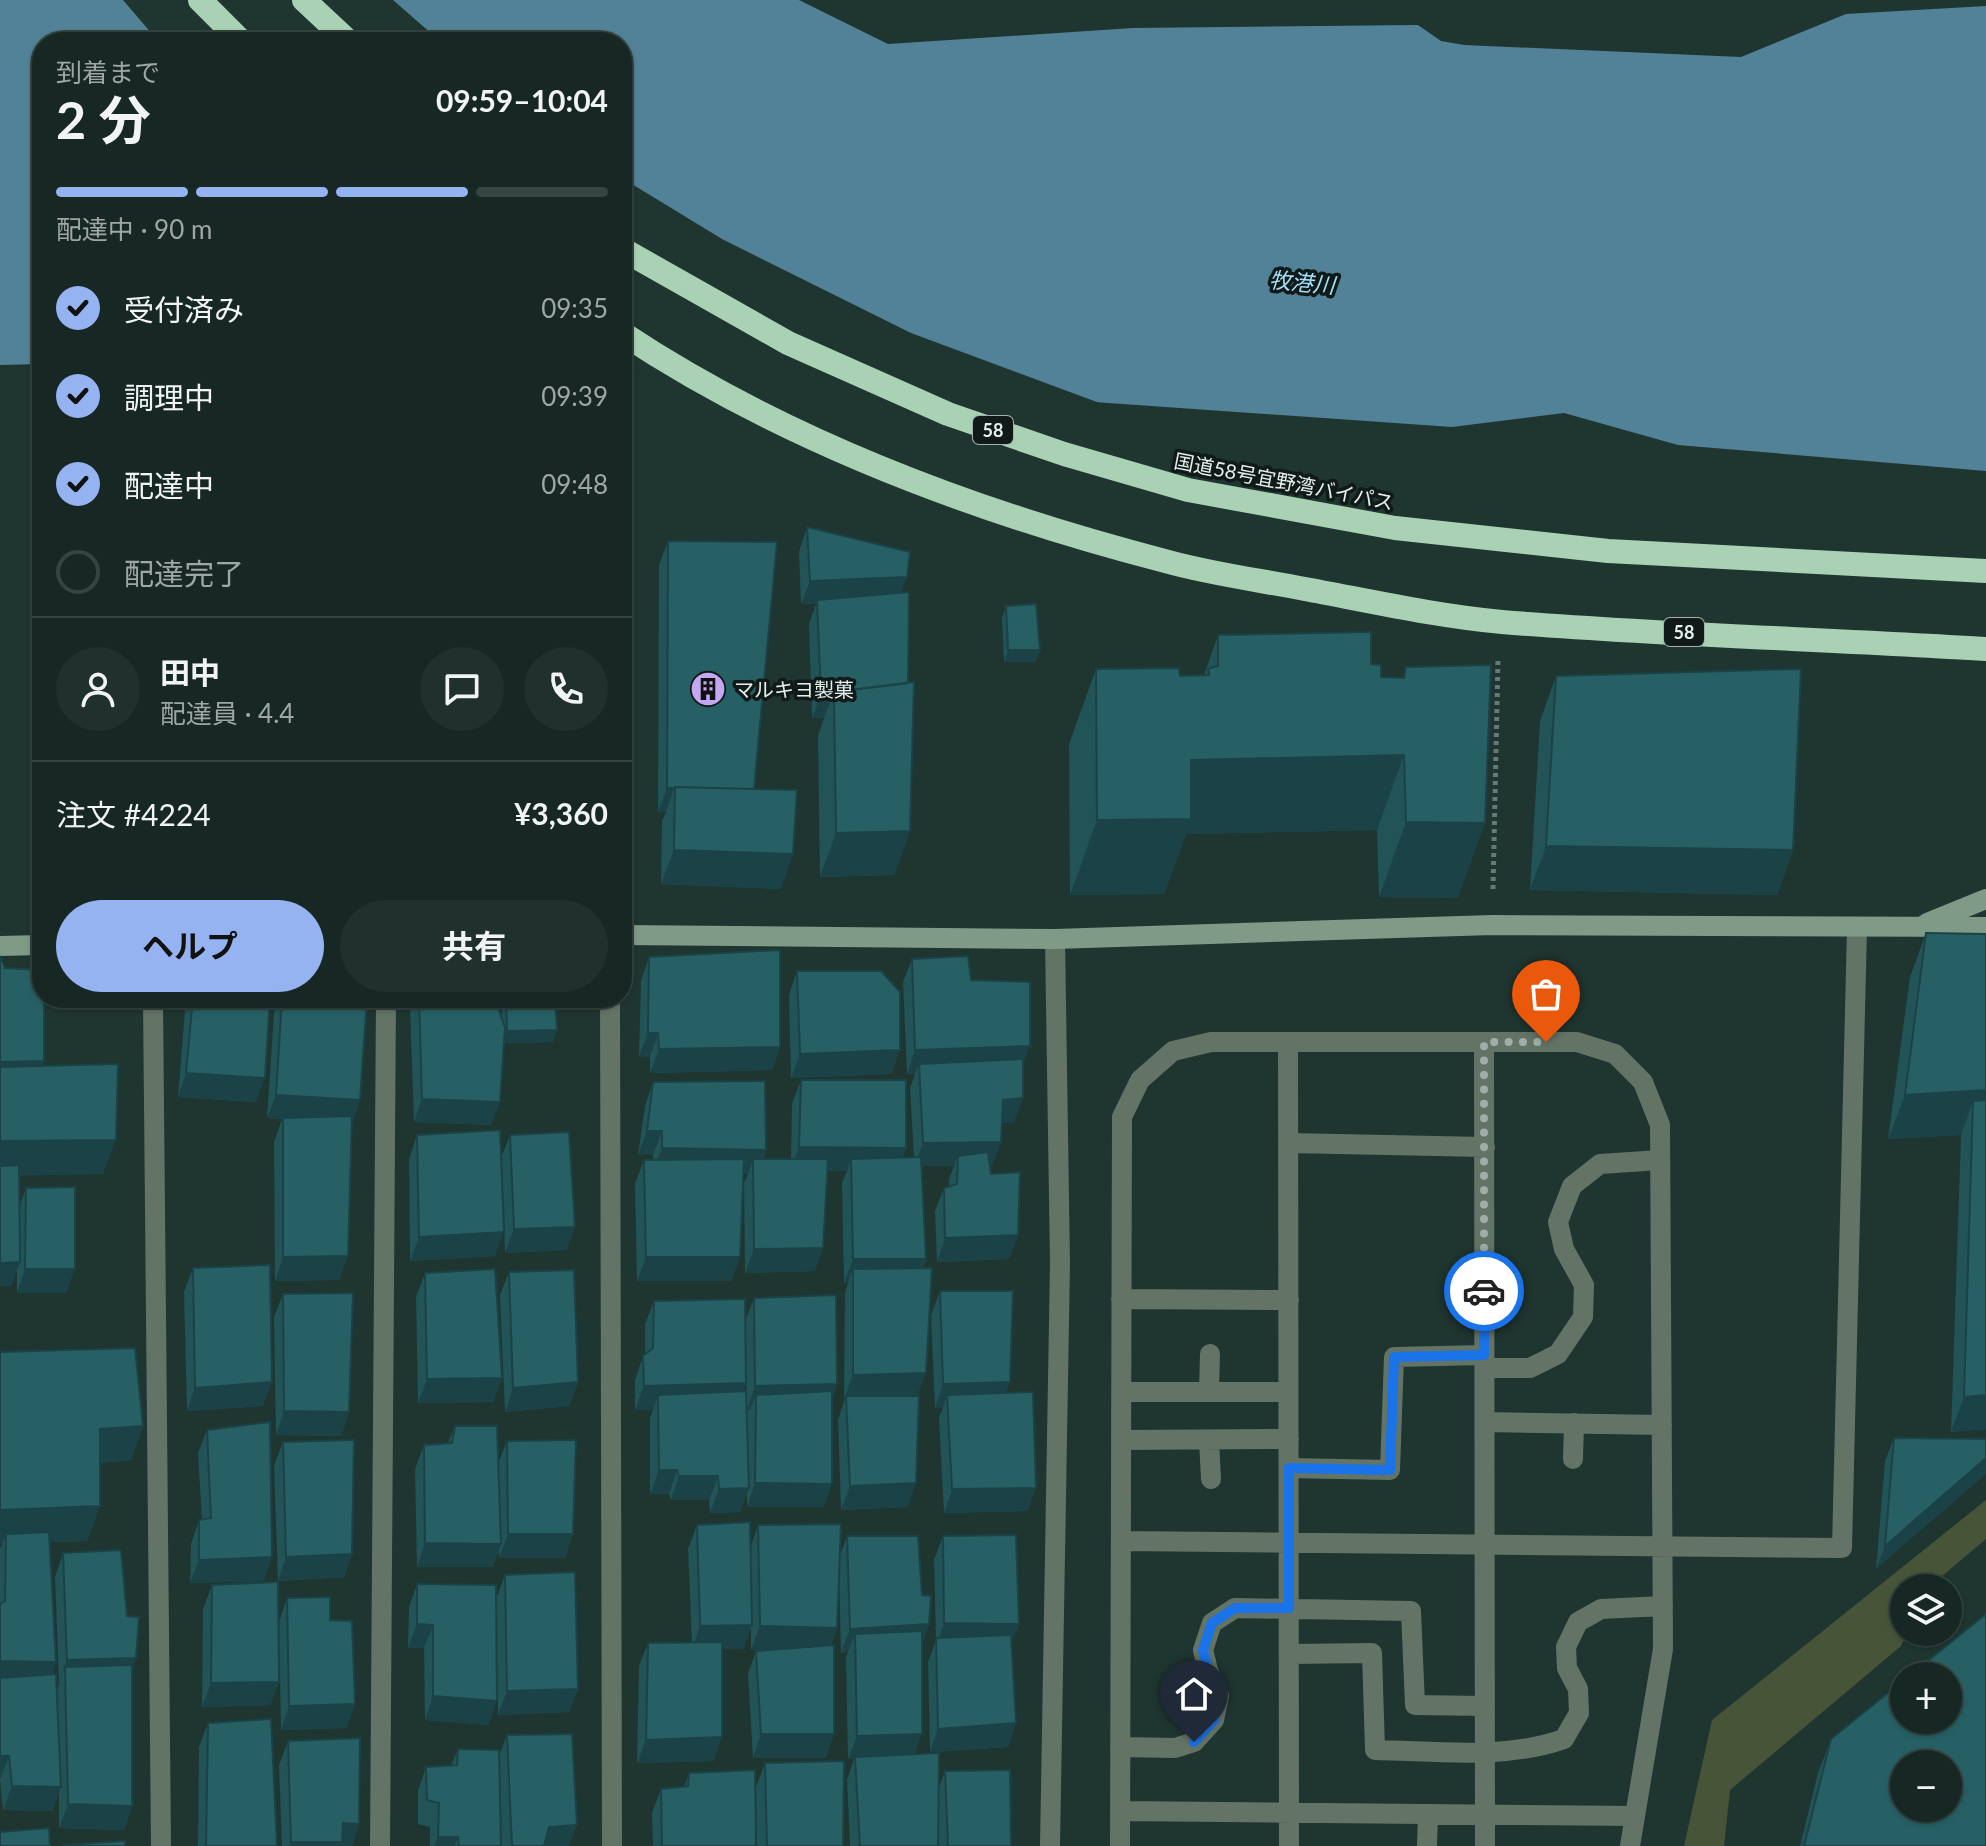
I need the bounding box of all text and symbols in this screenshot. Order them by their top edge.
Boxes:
text: 到着まで [56,56,160,88]
text: 09:59–10:04 [436,82,608,118]
text: 2 分 [56,88,151,150]
text: 配達中 · 90 m [56,213,212,245]
water label: 牧港川 [1268,266,1338,298]
icon: check [56,286,100,330]
text: 受付済み [124,291,244,327]
text: 09:35 [541,292,608,324]
icon: check [56,374,100,418]
text: 調理中 [124,379,214,415]
text: 09:39 [541,380,608,412]
road number: 58 [973,416,1013,444]
street label: 国道58号宜野湾バイパス [1172,448,1396,514]
icon: check [56,462,100,506]
text: 配達中 [124,467,214,503]
text: 09:48 [541,468,608,500]
text: 配達完了 [124,555,244,591]
road number: 58 [1664,618,1704,646]
button: person [56,647,140,731]
button: chat [420,647,504,731]
button: phone [524,647,608,731]
text: 田中 [160,654,220,690]
building icon: マルキヨ製菓 [689,670,727,708]
place label: マルキヨ製菓 [734,677,854,701]
text: 配達員 · 4.4 [160,697,294,729]
text: ¥3,360 [514,795,608,831]
text: 注文 #4224 [56,796,211,832]
button: ヘルプ [56,900,324,992]
button: 共有 [340,900,608,992]
pin [1512,960,1580,1042]
icon: bag [1524,972,1568,1016]
courier [1444,1251,1524,1331]
icon: car [1462,1269,1506,1313]
map controls [1890,1574,1962,1822]
button: layers [1890,1574,1962,1646]
pin [1160,1660,1228,1742]
button: + [1890,1662,1962,1734]
icon: home [1172,1672,1216,1716]
button: − [1890,1750,1962,1822]

